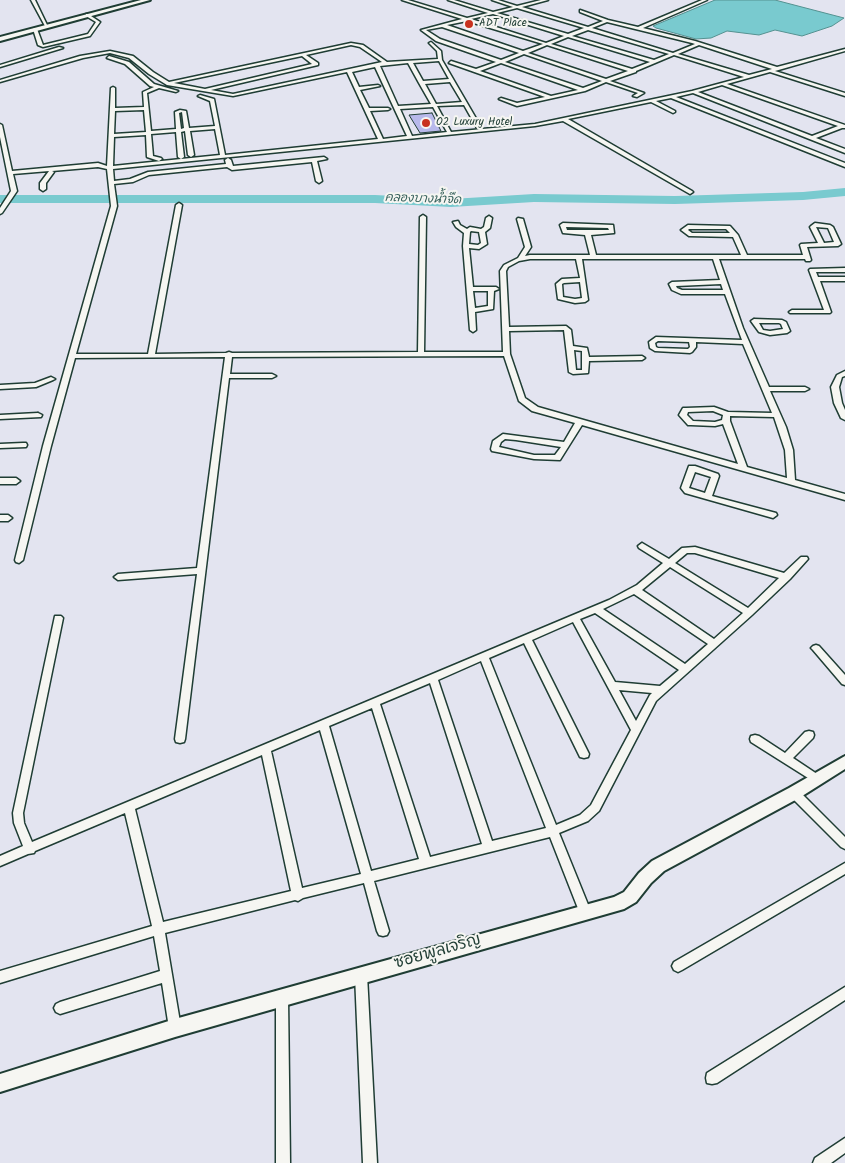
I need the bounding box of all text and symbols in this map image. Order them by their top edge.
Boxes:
place label: ADT Place [479,17,527,31]
marker: ADT Place [463,18,475,30]
place label: O2 Luxury Hotel [436,116,512,130]
marker: O2 Luxury Hotel [420,117,432,129]
water label: คลองบางน้ำจืด [385,191,461,209]
street label: ซอยพูลเจริญ [392,931,484,975]

